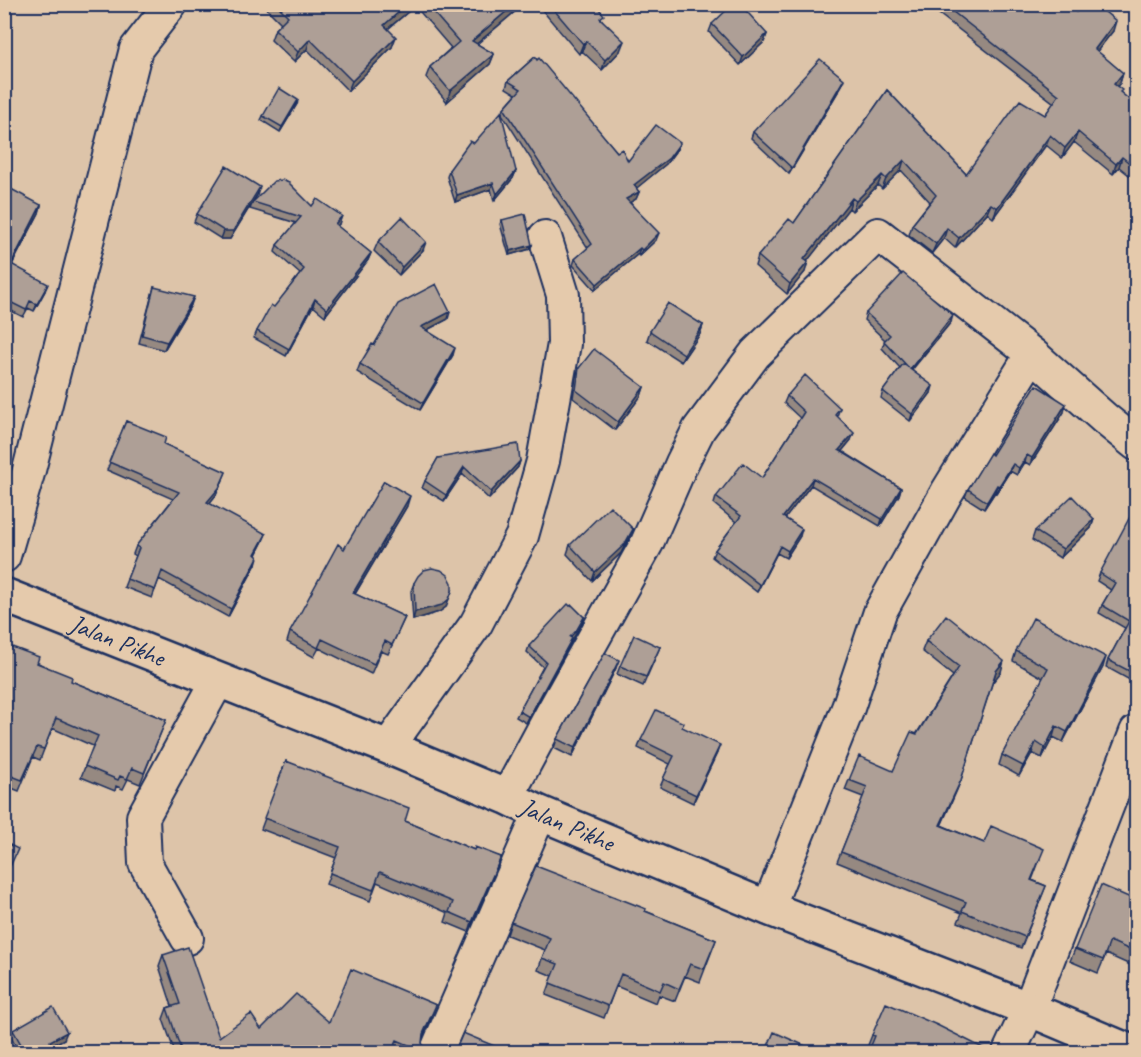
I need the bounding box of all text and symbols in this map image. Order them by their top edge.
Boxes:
street label: Jalan Pikhe [63,606,172,674]
street label: Jalan Pikhe [513,788,621,860]

